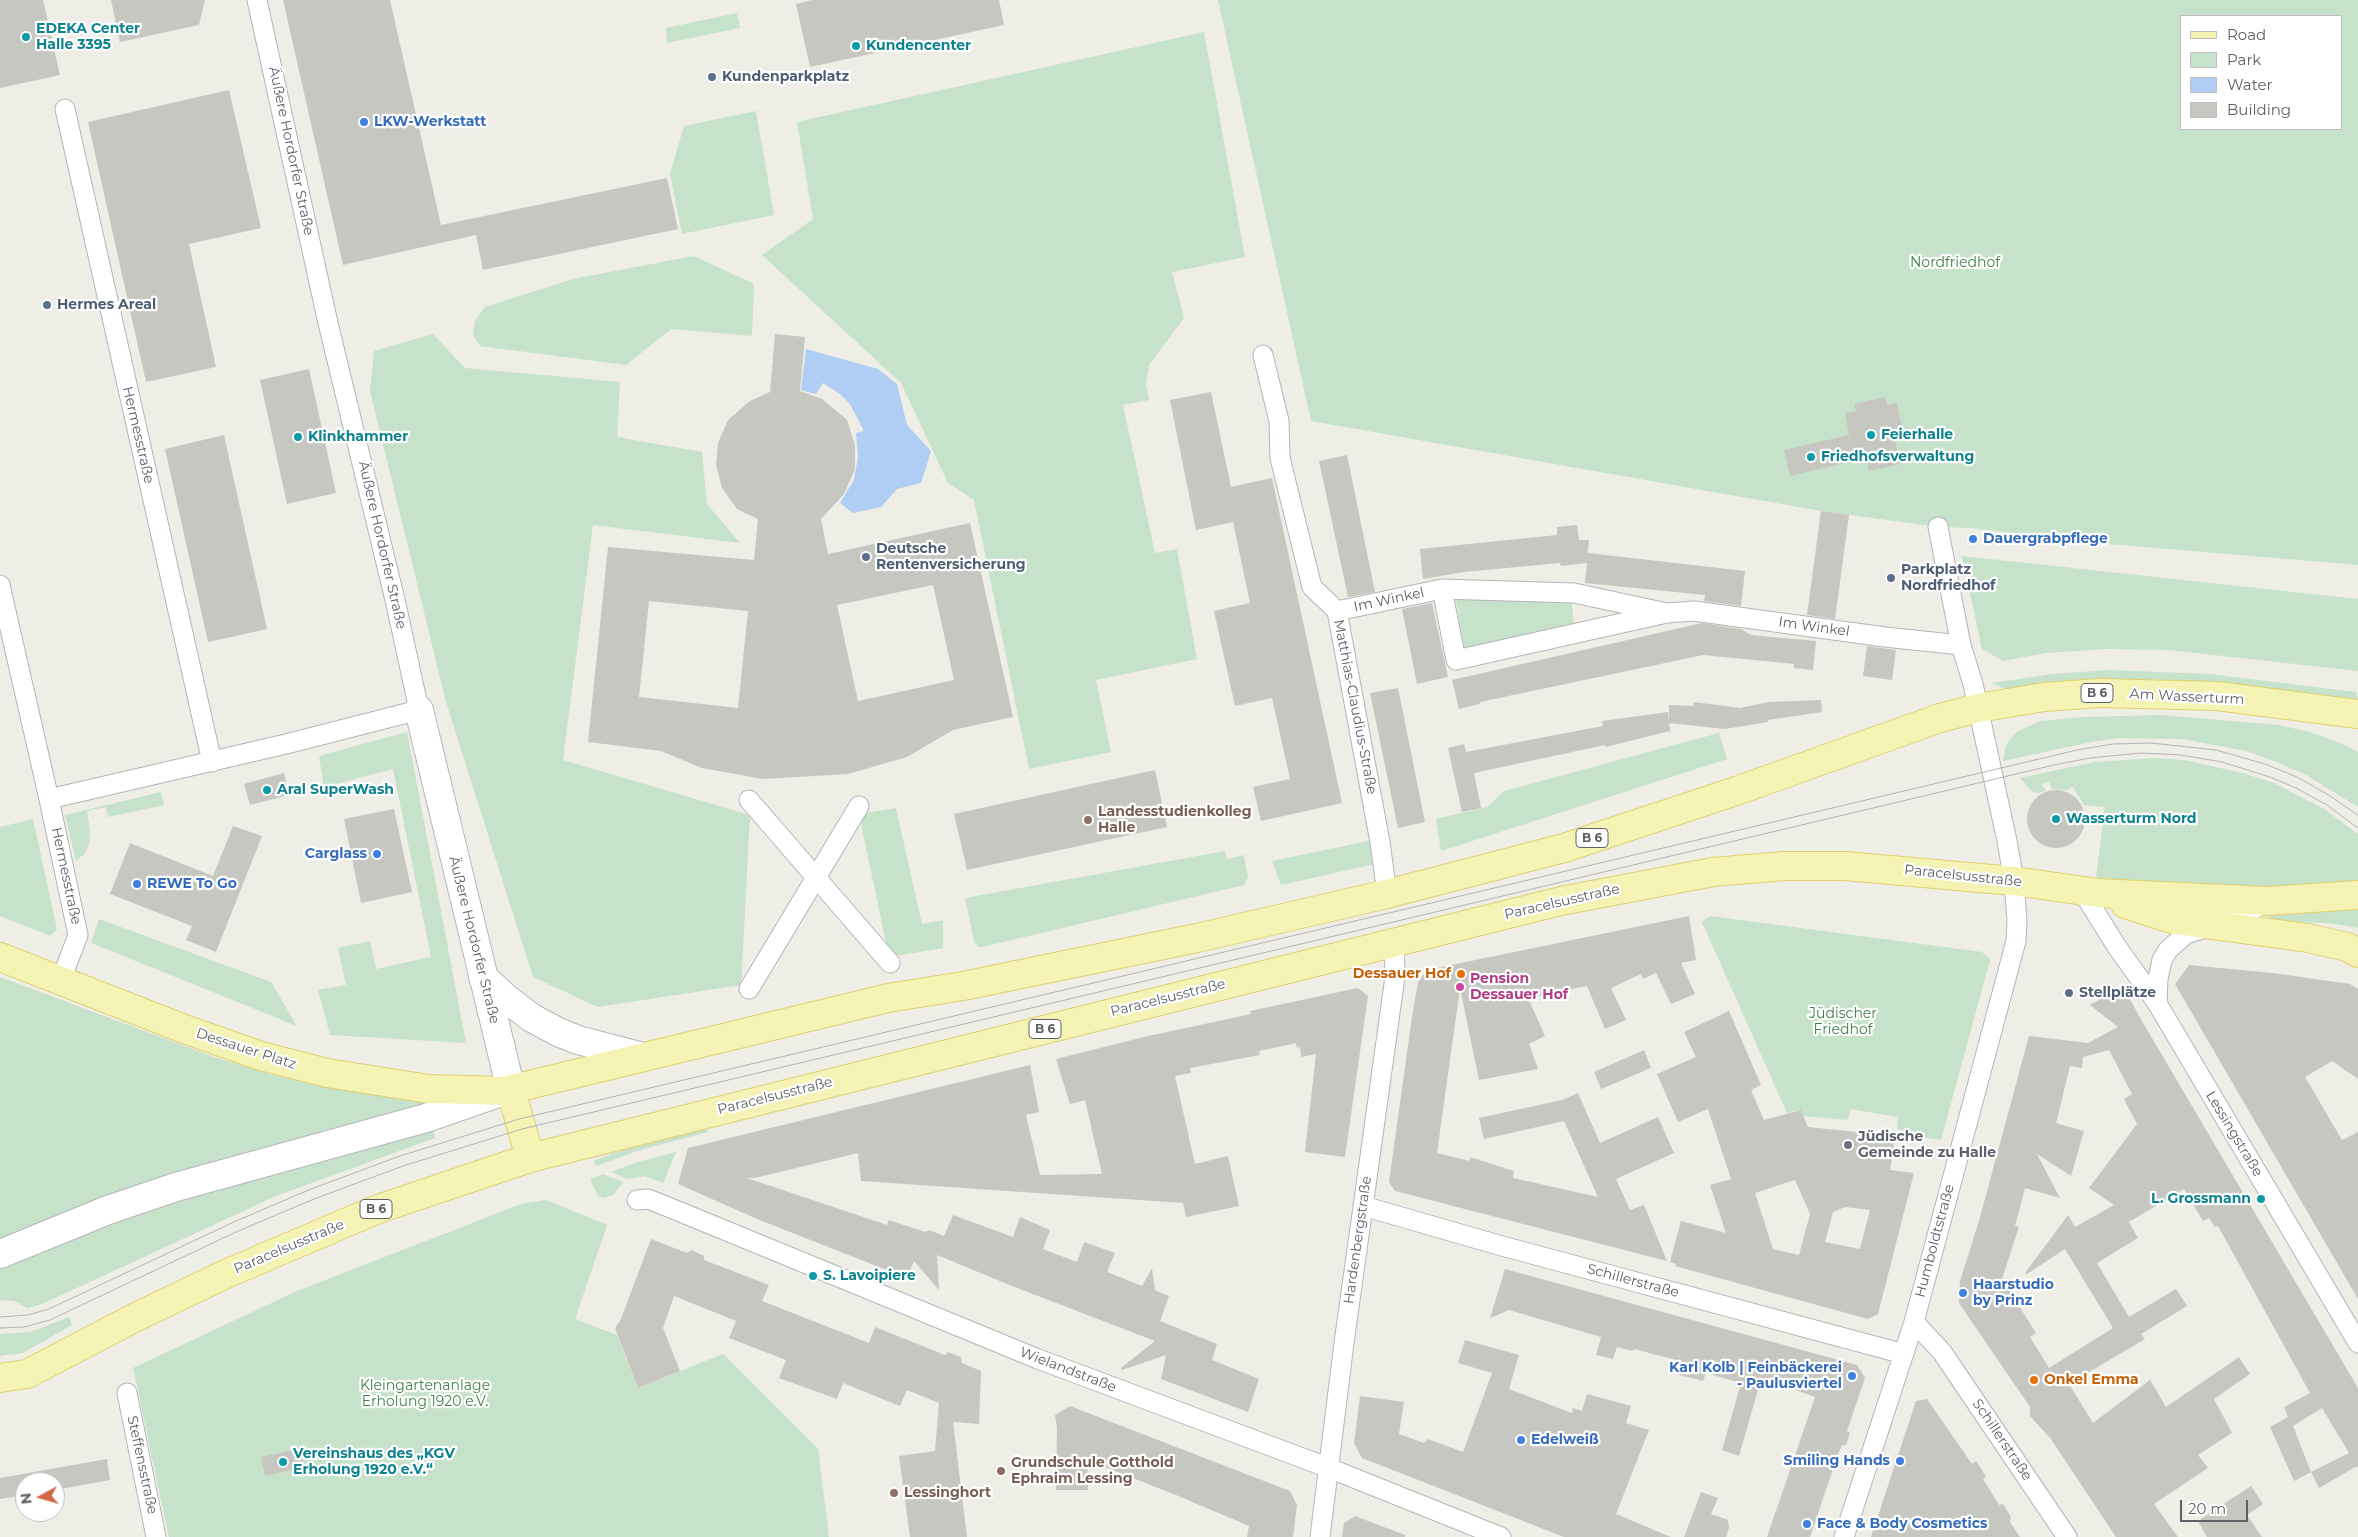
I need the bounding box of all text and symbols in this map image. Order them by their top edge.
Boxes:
legend [2180,15,2343,130]
place label: EDEKA Center Halle 3395 [36,21,140,54]
text: Road [2227,25,2266,44]
marker: EDEKA Center Halle 3395 [20,31,32,43]
place label: Kundencenter [866,38,971,54]
marker: Kundencenter [850,40,862,52]
text: Park [2227,50,2261,69]
street label: Äußere Hordorfer Straße [265,65,317,237]
place label: Kundenparkplatz [722,69,849,85]
marker: Kundenparkplatz [706,71,718,83]
text: Water [2227,75,2273,94]
text: Building [2227,100,2291,119]
place label: LKW-Werkstatt [374,114,486,130]
marker: LKW-Werkstatt [358,116,370,128]
park label: Nordfriedhof [1910,255,2000,271]
place label: Hermes Areal [57,297,156,313]
marker: Hermes Areal [41,299,53,311]
street label: Hermesstraße [119,385,157,485]
place label: Feierhalle [1881,427,1953,443]
place label: Klinkhammer [308,429,408,445]
marker: Feierhalle [1865,429,1877,441]
marker: Klinkhammer [292,431,304,443]
place label: Friedhofsverwaltung [1821,449,1974,465]
marker: Friedhofsverwaltung [1805,451,1817,463]
street label: Äußere Hordorfer Straße [354,459,410,631]
place label: Dauergrabpflege [1983,531,2108,547]
marker: Dauergrabpflege [1967,533,1979,545]
place label: Deutsche Rentenversicherung [876,541,1026,574]
marker: Deutsche Rentenversicherung [860,551,872,563]
place label: Parkplatz Nordfriedhof [1901,562,1996,594]
marker: Parkplatz Nordfriedhof [1885,572,1897,584]
street label: Im Winkel [1352,584,1426,616]
street label: Im Winkel [1777,614,1851,640]
street label: Matthias-Claudius-Straße [1330,618,1380,796]
road number: B 6 [2081,684,2113,702]
street label: Am Wasserturm [2129,686,2245,708]
place label: Aral SuperWash [277,782,394,798]
marker: Aral SuperWash [261,784,273,796]
place label: Landesstudienkolleg Halle [1098,804,1251,836]
place label: Wasserturm Nord [2066,811,2197,827]
marker: Wasserturm Nord [2050,813,2062,825]
marker: Landesstudienkolleg Halle [1082,814,1094,826]
street label: Hermesstraße [47,826,85,926]
road number: B 6 [1576,828,1608,848]
place label: Carglass [305,846,367,862]
marker: Carglass [371,848,383,860]
street label: Äußere Hordorfer Straße [445,855,503,1025]
street label: Paracelsusstraße [1903,861,2023,891]
place label: REWE To Go [147,876,237,892]
marker: REWE To Go [131,878,143,890]
street label: Paracelsusstraße [1503,881,1621,923]
place label: Dessauer Hof [1353,966,1451,982]
marker: Dessauer Hof [1455,968,1467,980]
place label: Pension Dessauer Hof [1470,971,1568,1004]
street label: Paracelsusstraße [1109,976,1227,1020]
marker: Pension Dessauer Hof [1454,981,1466,993]
place label: Stellplätze [2079,985,2156,1001]
marker: Stellplätze [2063,987,2075,999]
park label: Jüdischer Friedhof [1809,1006,1877,1038]
road number: B 6 [1029,1020,1061,1038]
street label: Dessauer Platz [194,1025,298,1073]
street label: Paracelsusstraße [716,1074,834,1118]
street label: Lessingstraße [2202,1088,2266,1180]
place label: Jüdische Gemeinde zu Halle [1858,1129,1996,1162]
marker: Jüdische Gemeinde zu Halle [1842,1139,1854,1151]
street label: Hardenbergstraße [1341,1175,1375,1305]
street label: Humboldtstraße [1912,1183,1958,1299]
place label: L. Grossmann [2151,1191,2251,1207]
marker: L. Grossmann [2255,1193,2267,1205]
road number: B 6 [360,1200,392,1218]
street label: Paracelsusstraße [231,1216,347,1278]
street label: Schillerstraße [1585,1261,1681,1301]
place label: S. Lavoipiere [823,1268,916,1284]
marker: S. Lavoipiere [807,1270,819,1282]
place label: Haarstudio by Prinz [1973,1277,2054,1310]
marker: Haarstudio by Prinz [1957,1287,1969,1299]
street label: Wielandstraße [1017,1344,1119,1396]
place label: Karl Kolb | Feinbäckerei - Paulusviertel [1669,1360,1842,1392]
marker: Karl Kolb | Feinbäckerei - Paulusviertel [1846,1370,1858,1382]
place label: Onkel Emma [2044,1372,2139,1388]
marker: Onkel Emma [2028,1374,2040,1386]
park label: Kleingartenanlage Erholung 1920 e.V. [360,1378,490,1410]
street label: Schillerstraße [1969,1396,2035,1484]
street label: Steffensstraße [123,1414,161,1516]
place label: Edelweiß [1531,1432,1599,1448]
marker: Edelweiß [1515,1434,1527,1446]
place label: Vereinshaus des „KGV Erholung 1920 e.V.“ [293,1446,455,1478]
place label: Smiling Hands [1783,1453,1890,1469]
place label: Grundschule Gotthold Ephraim Lessing [1011,1455,1174,1488]
marker: Smiling Hands [1894,1455,1906,1467]
marker: Vereinshaus des „KGV Erholung 1920 e.V.“ [277,1456,289,1468]
marker: Grundschule Gotthold Ephraim Lessing [995,1465,1007,1477]
north arrow [15,1472,65,1522]
place label: Lessinghort [904,1485,991,1501]
marker: Lessinghort [888,1487,900,1499]
scale bar [2183,1490,2250,1522]
text: N [17,1492,36,1505]
text: 20 m [2188,1499,2226,1518]
place label: Face & Body Cosmetics [1817,1516,1988,1532]
marker: Face & Body Cosmetics [1801,1518,1813,1530]

